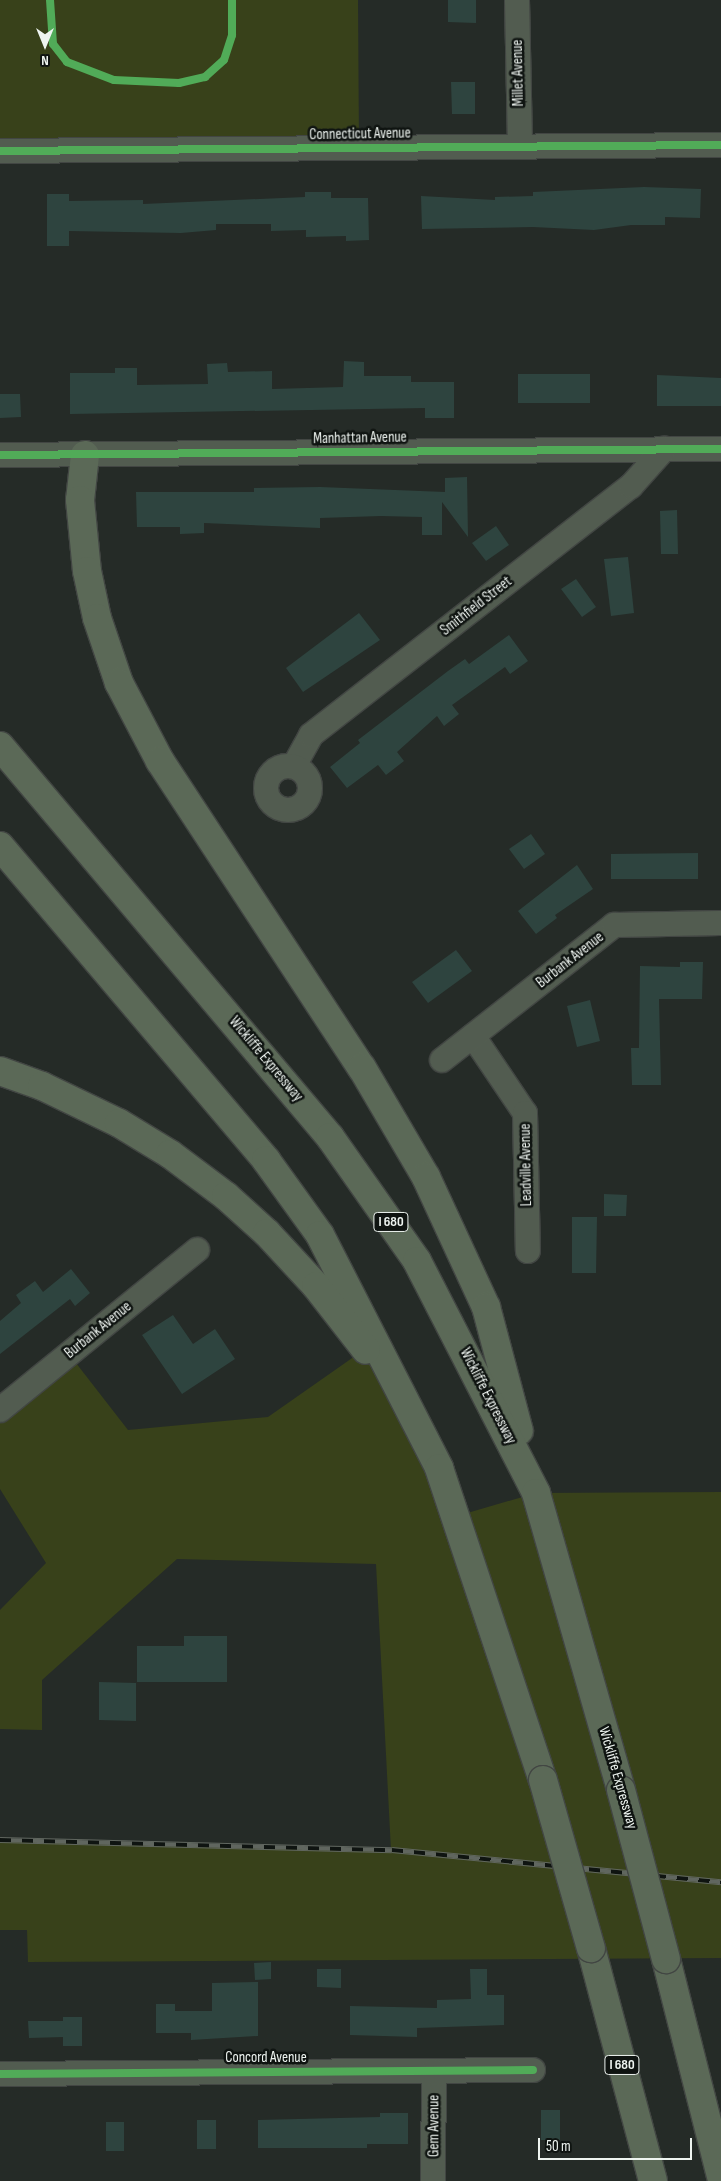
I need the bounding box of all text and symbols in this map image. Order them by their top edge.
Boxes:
north arrow [20,20,70,70]
street label: Millet Avenue [508,39,528,107]
text: N [41,52,49,69]
street label: Connecticut Avenue [309,124,411,144]
street label: Manhattan Avenue [313,428,407,448]
street label: Smithfield Street [437,573,515,639]
street label: Burbank Avenue [533,928,607,992]
street label: Wickliffe Expressway [225,1013,307,1105]
street label: Leadville Avenue [516,1123,536,1207]
road number: I 680 [372,1210,410,1234]
street label: Burbank Avenue [61,1298,135,1362]
street label: Wickliffe Expressway [456,1345,520,1447]
street label: Wickliffe Expressway [595,1725,641,1831]
street label: Concord Avenue [225,2049,307,2067]
road number: I 680 [603,2054,641,2076]
street label: Gem Avenue [425,2095,443,2157]
scale bar [541,2128,695,2160]
text: 50 m [546,2137,571,2156]

